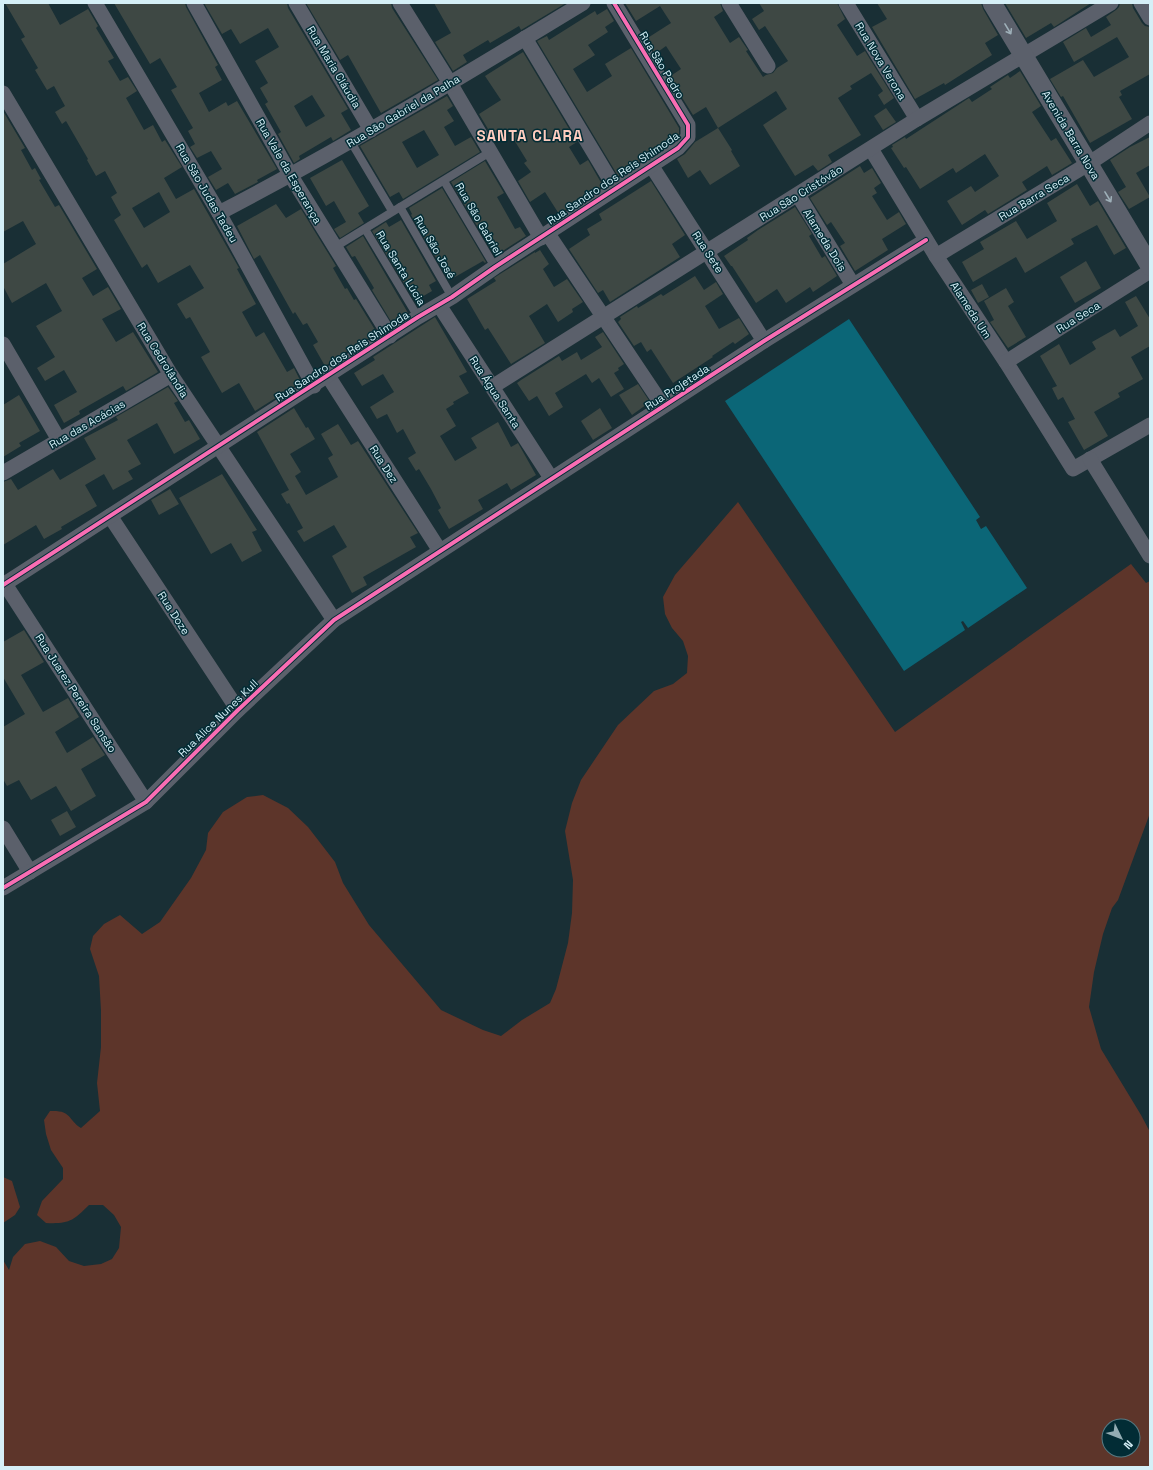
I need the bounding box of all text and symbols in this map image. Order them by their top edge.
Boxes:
street label: Rua Nova Verona [852,20,910,103]
street label: Rua Maria Cláudia [304,23,364,111]
one-way arrow [1004,23,1012,35]
street label: Rua São Pedro [636,29,688,101]
street label: Rua São Gabriel da Palha [344,71,463,150]
street label: Avenida Barra Nova [1039,88,1103,183]
street label: Rua Vale da Esperança [253,116,325,227]
district label: SANTA CLARA [477,126,583,145]
street label: Rua Sandro dos Reis Shimoda [544,128,682,228]
street label: Rua São Judas Tadeu [173,141,241,245]
street label: Rua São Cristóvão [757,162,845,224]
street label: Rua Barra Seca [996,170,1072,224]
street label: Rua São Gabriel [452,180,506,258]
one-way arrow [1105,191,1113,203]
street label: Alameda Dois [800,206,850,274]
street label: Rua São José [411,213,459,281]
street label: Rua Santa Lúcia [373,228,429,309]
street label: Rua Sete [689,228,727,276]
street label: Alameda Um [947,279,995,341]
street label: Rua Seca [1054,298,1103,336]
street label: Rua Sandro dos Reis Shimoda [273,307,412,404]
street label: Rua Cedrolândia [134,320,192,401]
street label: Rua Água Santa [466,353,524,431]
street label: Rua Projetada [642,361,712,413]
street label: Rua das Acácias [46,396,128,451]
street label: Rua Dez [367,443,401,486]
street label: Rua Doze [155,589,193,637]
street label: Rua Juarez Pereira Sansão [32,631,120,755]
street label: Rua Alice Nunes Kull [175,676,261,760]
north arrow [1101,1418,1141,1458]
text: N [1121,1437,1136,1452]

